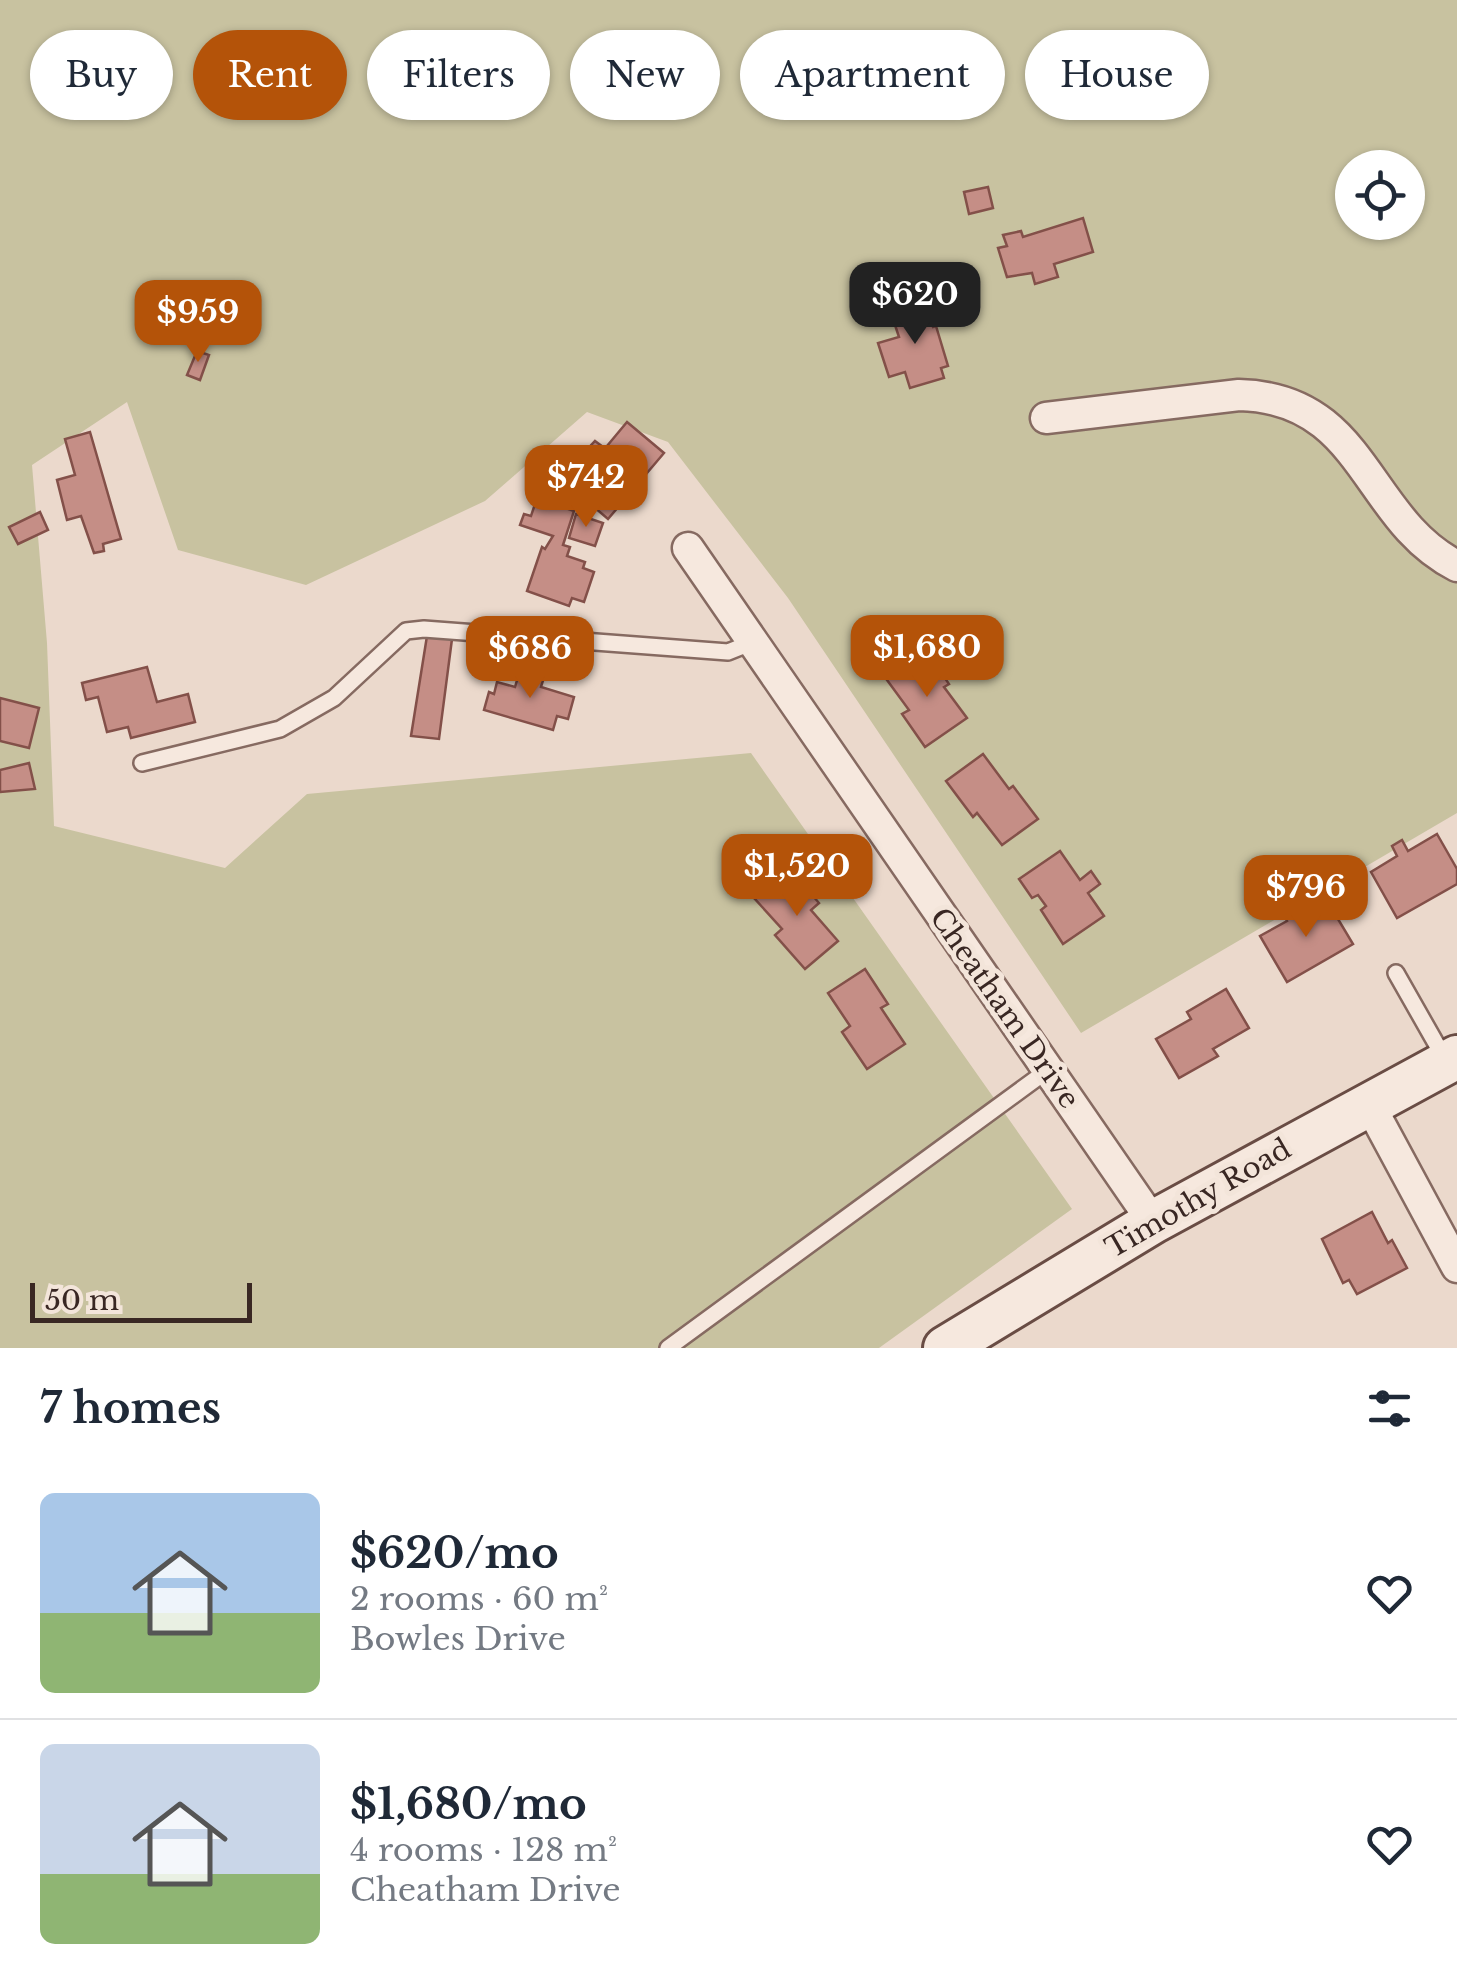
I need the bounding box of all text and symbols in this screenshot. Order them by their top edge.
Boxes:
chip: Buy [30,30,173,120]
chip: Rent [193,30,347,120]
chip: Filters [367,30,550,120]
chip: New [570,30,720,120]
chip: Apartment [740,30,1005,120]
chip: House [1025,30,1209,120]
map controls [1335,150,1425,240]
button: locate [1335,150,1425,240]
pin: $620 [856,262,974,347]
text: $620 [871,274,959,314]
pin: $959 [139,280,257,365]
text: $959 [157,292,239,332]
pin: $742 [527,445,645,530]
text: $742 [547,457,625,497]
pin: $1,680 [846,615,1008,700]
pin: $686 [471,616,589,701]
text: $1,680 [873,627,981,667]
text: $686 [488,628,572,668]
pin: $1,520 [716,834,878,919]
text: $1,520 [744,846,850,886]
pin: $796 [1247,855,1365,940]
text: $796 [1266,867,1346,907]
street label: Cheatham Drive [922,901,1087,1115]
street label: Timothy Road [1099,1131,1297,1266]
scale bar [30,1278,252,1322]
text: 50 m [45,1283,119,1318]
icon: filters [1362,1381,1417,1436]
text: 7 homes [40,1382,221,1434]
text: $620/mo [350,1527,559,1579]
icon: home [120,1533,240,1653]
icon: heart [1362,1566,1417,1621]
text: 2 rooms · 60 m² [350,1579,608,1619]
text: Bowles Drive [350,1619,566,1659]
text: $1,680/mo [350,1778,587,1830]
icon: home [120,1784,240,1904]
icon: heart [1362,1817,1417,1872]
text: 4 rooms · 128 m² [350,1830,617,1870]
text: Cheatham Drive [350,1870,621,1910]

